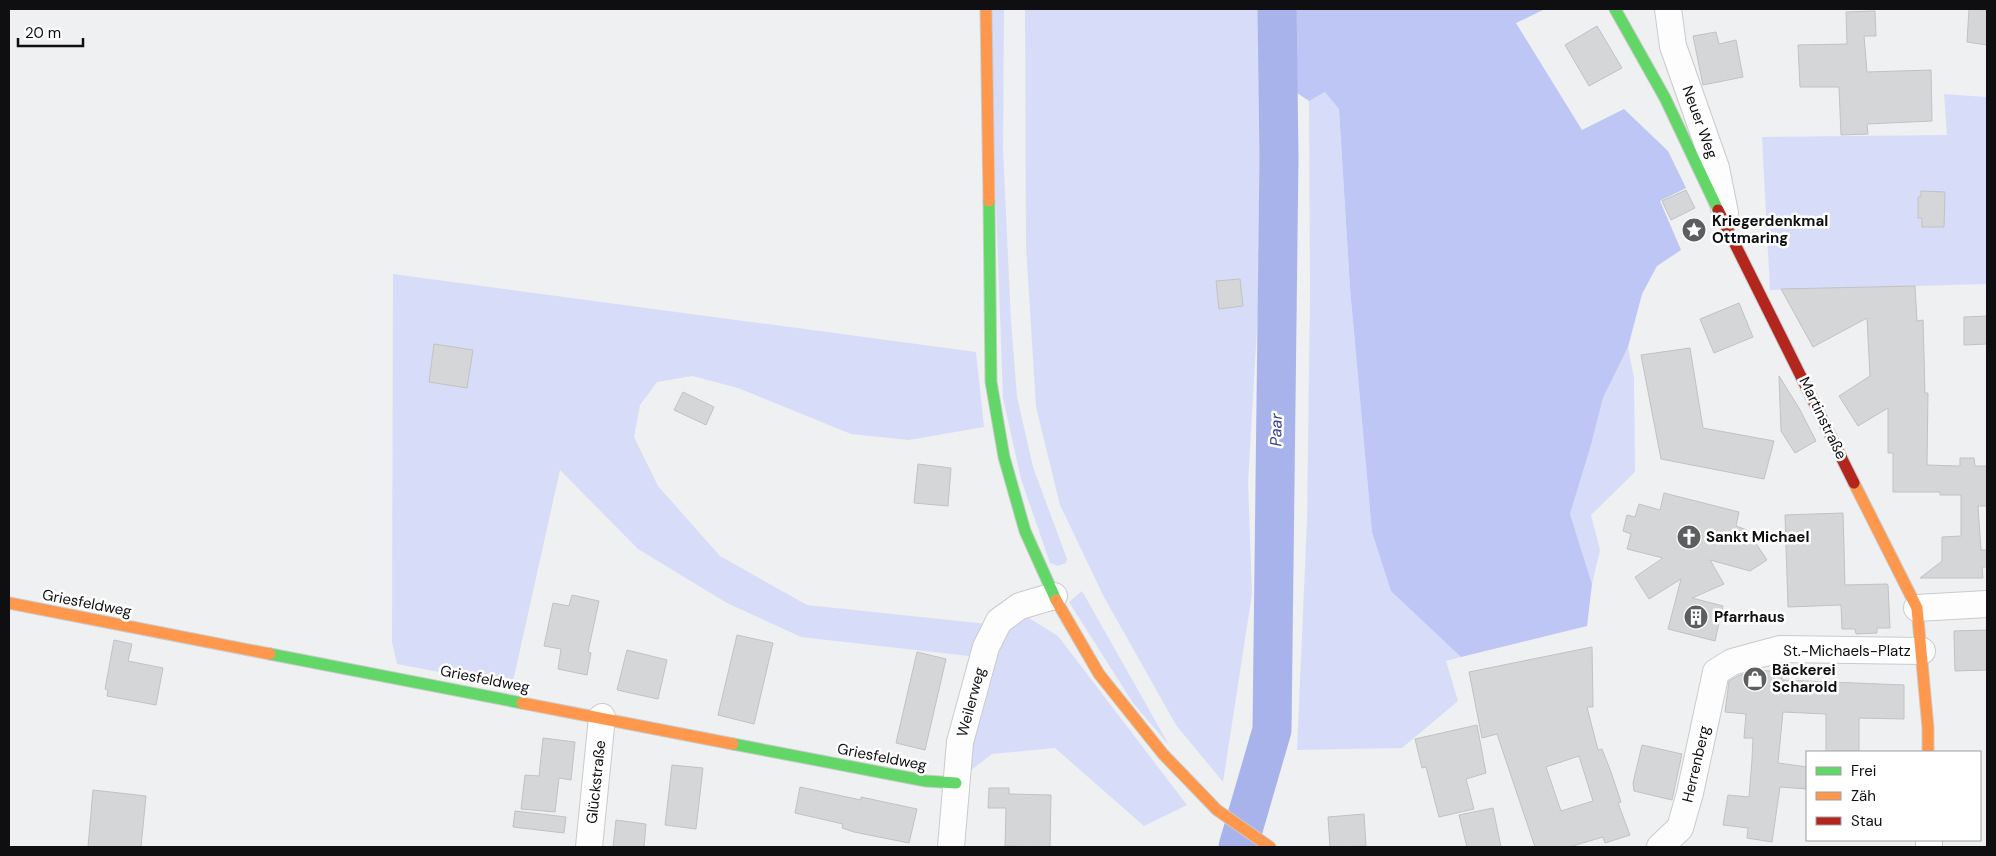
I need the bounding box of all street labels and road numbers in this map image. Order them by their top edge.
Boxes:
street label: Neuer Weg [1678,83,1722,161]
street label: Martinstraße [1794,373,1852,463]
street label: Griesfeldweg [41,585,133,621]
street label: St.-Michaels-Platz [1783,641,1911,661]
street label: Griesfeldweg [439,661,531,697]
street label: Weilerweg [952,665,990,739]
street label: Herrenberg [1677,724,1715,804]
street label: Glückstraße [582,739,610,825]
street label: Griesfeldweg [836,739,928,775]

